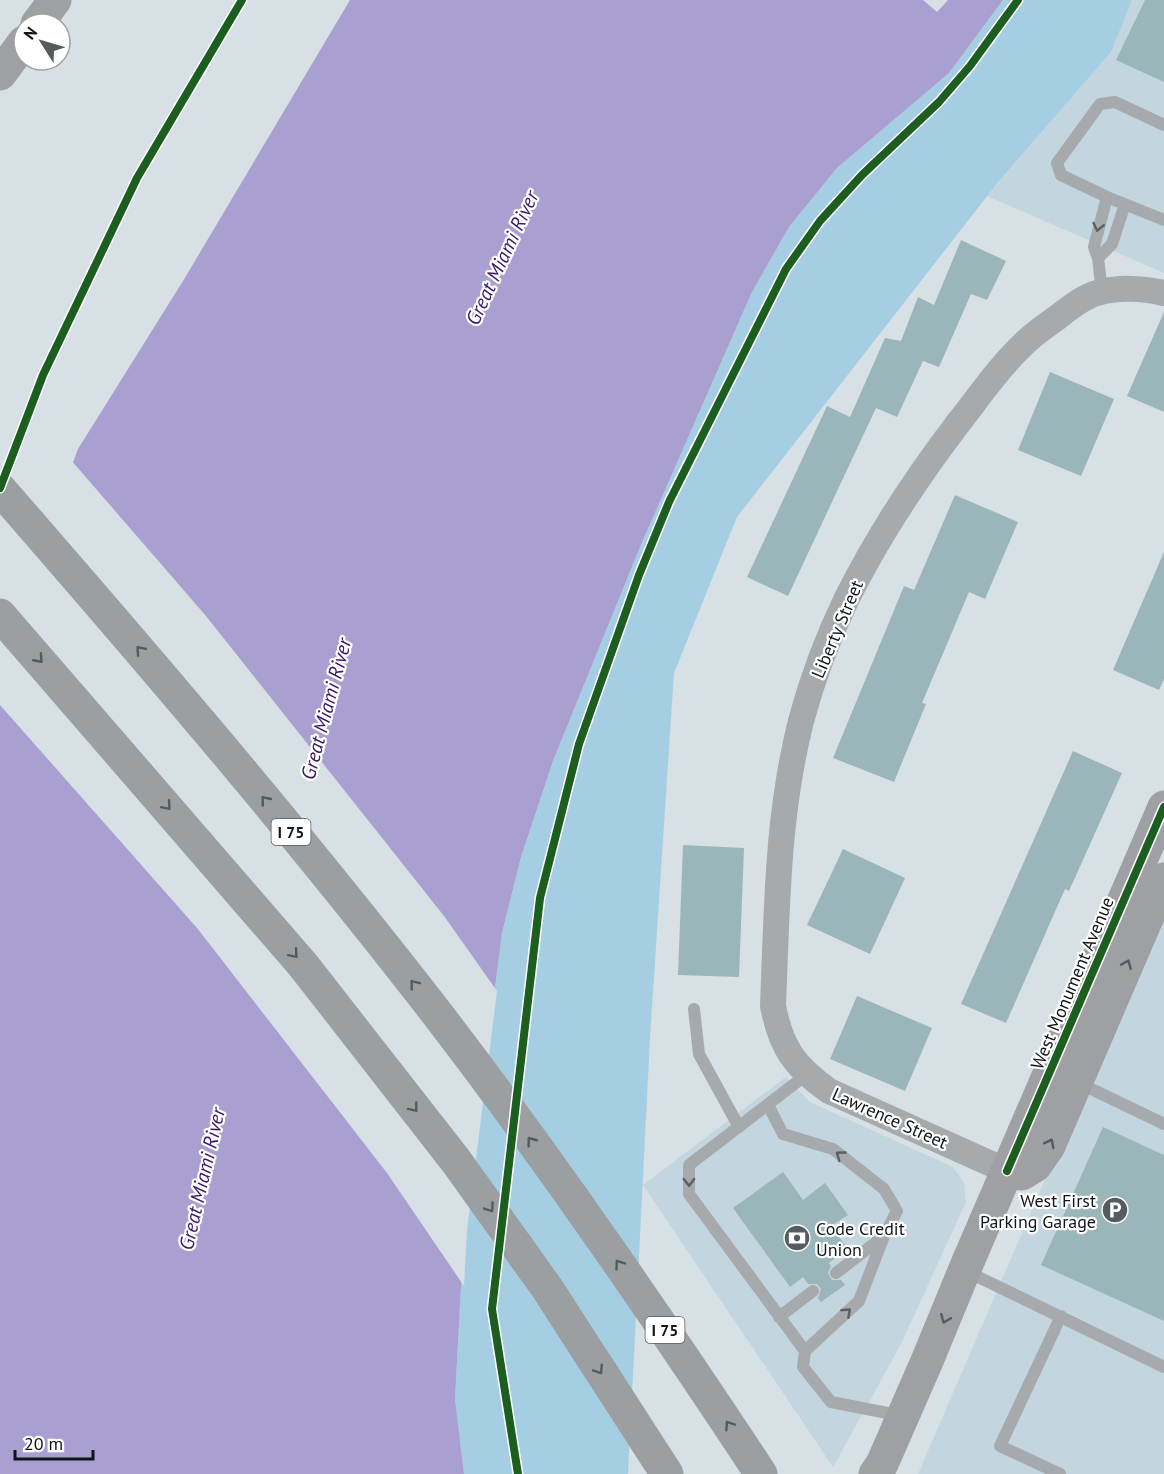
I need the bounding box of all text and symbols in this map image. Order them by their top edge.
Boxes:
north arrow [12,12,72,72]
text: N [19,23,41,43]
water label: Great Miami River [460,185,545,329]
one-way arrow [1093,222,1106,232]
street label: Liberty Street [806,577,868,681]
water label: Great Miami River [295,634,358,782]
one-way arrow [136,647,147,657]
one-way arrow [32,652,43,663]
one-way arrow [262,796,273,807]
one-way arrow [159,799,170,810]
road number: I 75 [272,819,310,845]
street label: West Monument Avenue [1025,893,1119,1073]
one-way arrow [287,947,298,958]
one-way arrow [1120,959,1132,970]
one-way arrow [410,980,421,991]
street label: Lawrence Street [829,1082,951,1154]
one-way arrow [407,1101,418,1112]
water label: Great Miami River [173,1104,231,1253]
one-way arrow [527,1136,538,1147]
one-way arrow [1042,1138,1054,1149]
one-way arrow [836,1151,847,1162]
one-way arrow [683,1177,695,1186]
place label: West First Parking Garage [980,1189,1096,1233]
parking icon: West First Parking Garage [1100,1195,1130,1225]
one-way arrow [483,1202,494,1213]
place label: Code Credit Union [816,1217,905,1261]
bank icon: Code Credit Union [782,1223,812,1253]
one-way arrow [615,1260,626,1271]
one-way arrow [840,1308,851,1319]
one-way arrow [940,1312,952,1323]
road number: I 75 [646,1317,684,1343]
one-way arrow [592,1364,604,1374]
one-way arrow [725,1421,736,1432]
scale bar [15,1423,93,1461]
text: 20 m [24,1432,63,1455]

